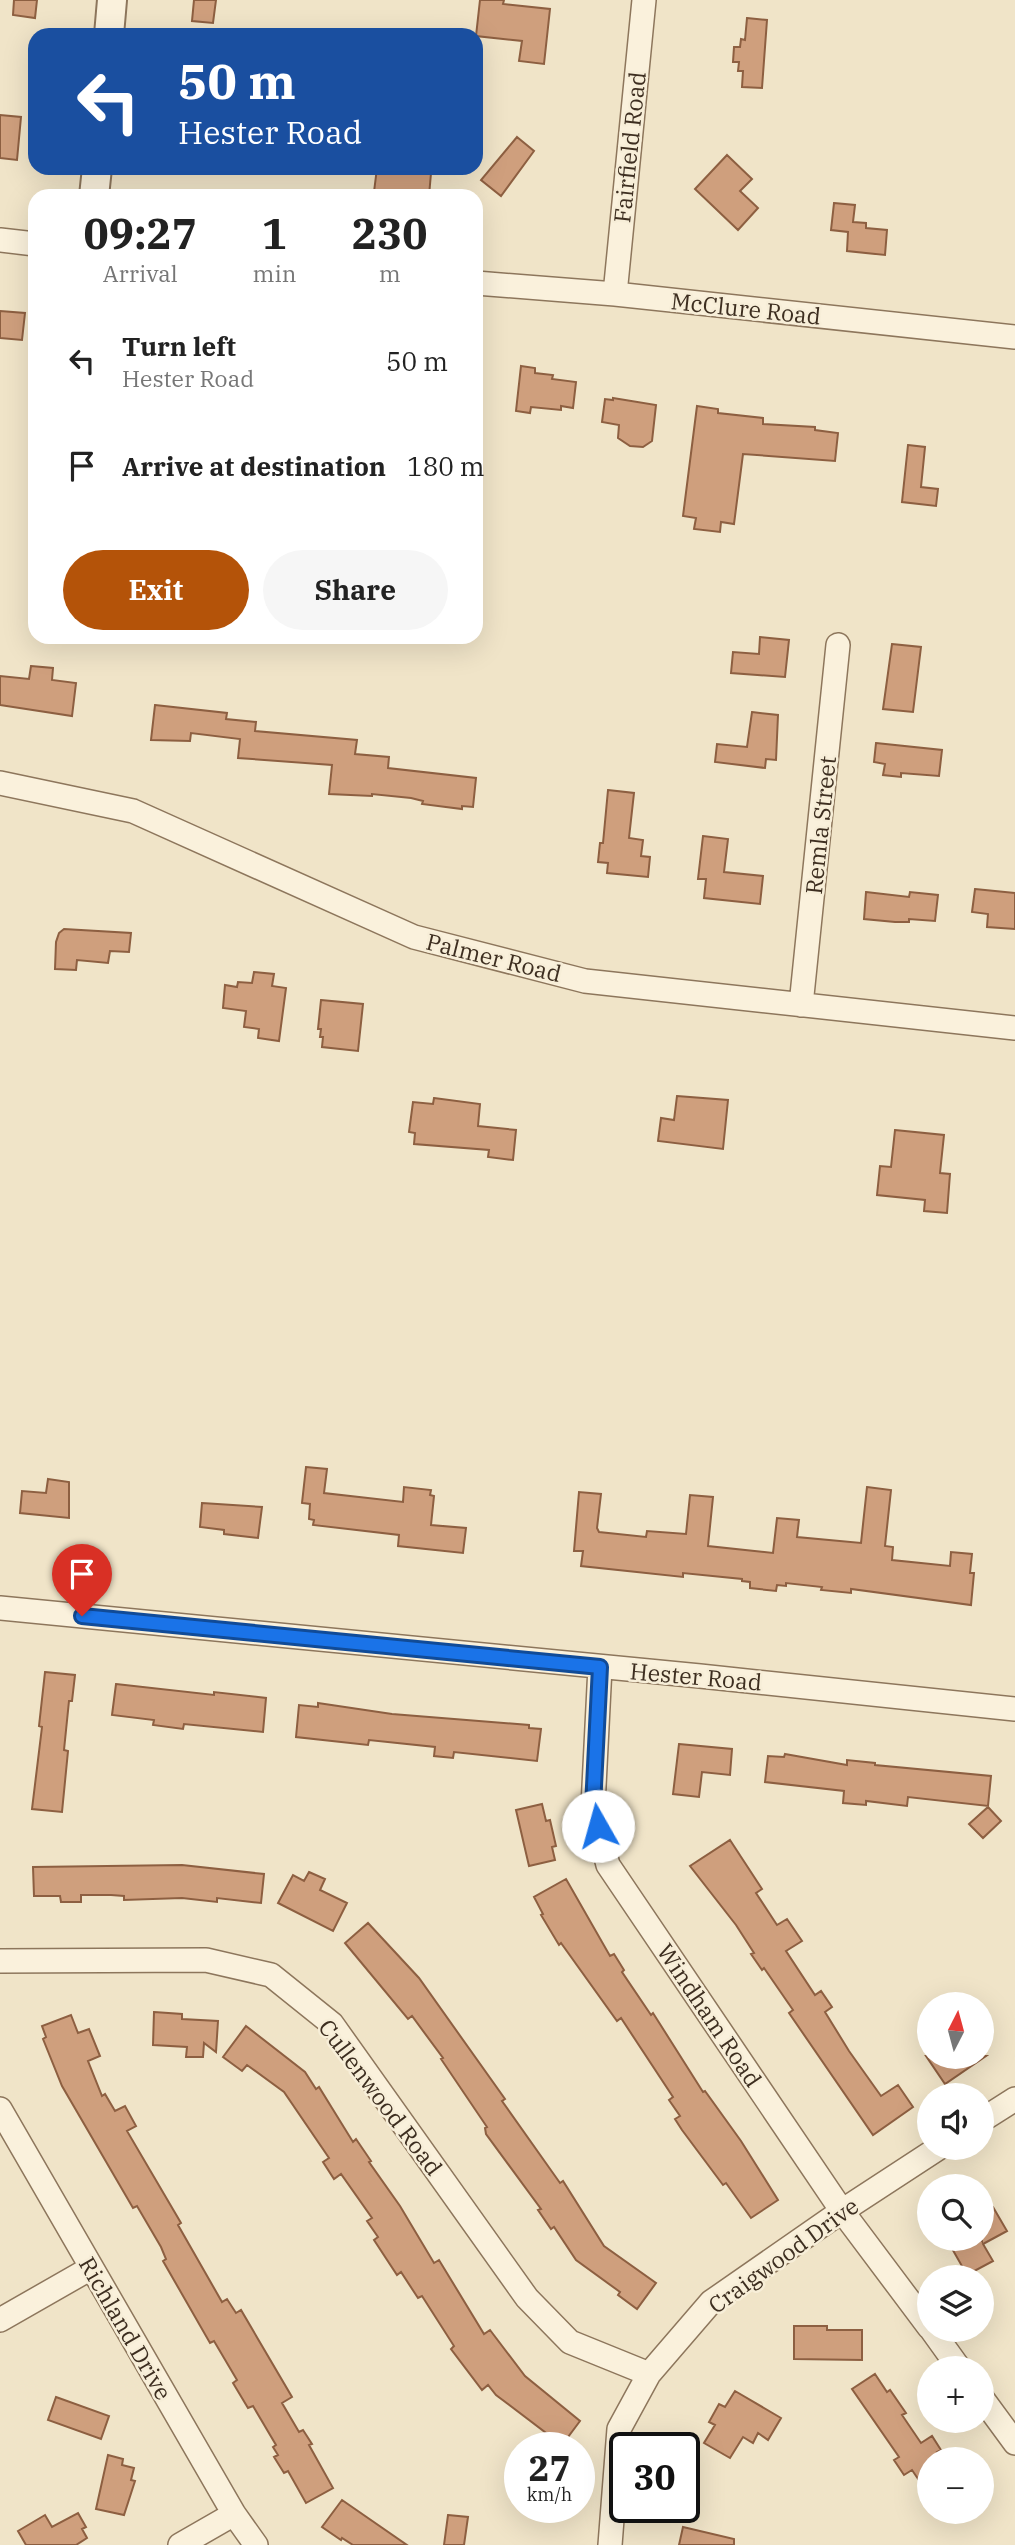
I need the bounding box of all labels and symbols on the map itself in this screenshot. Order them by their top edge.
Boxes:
street label: Fairfield Road [606,70,652,224]
street label: McClure Road [669,285,823,331]
street label: Remla Street [798,754,842,896]
street label: Palmer Road [423,926,565,988]
pin [52,1544,112,1616]
street label: Hester Road [629,1655,763,1697]
position arrow [561,1789,635,1863]
street label: Windham Road [651,1937,769,2093]
north arrow [917,1992,994,2068]
street label: Cullenwood Road [312,2013,450,2181]
street label: Craigwood Drive [702,2190,864,2320]
street label: Richland Drive [73,2251,179,2405]
speed limit sign: 30 [609,2432,700,2523]

